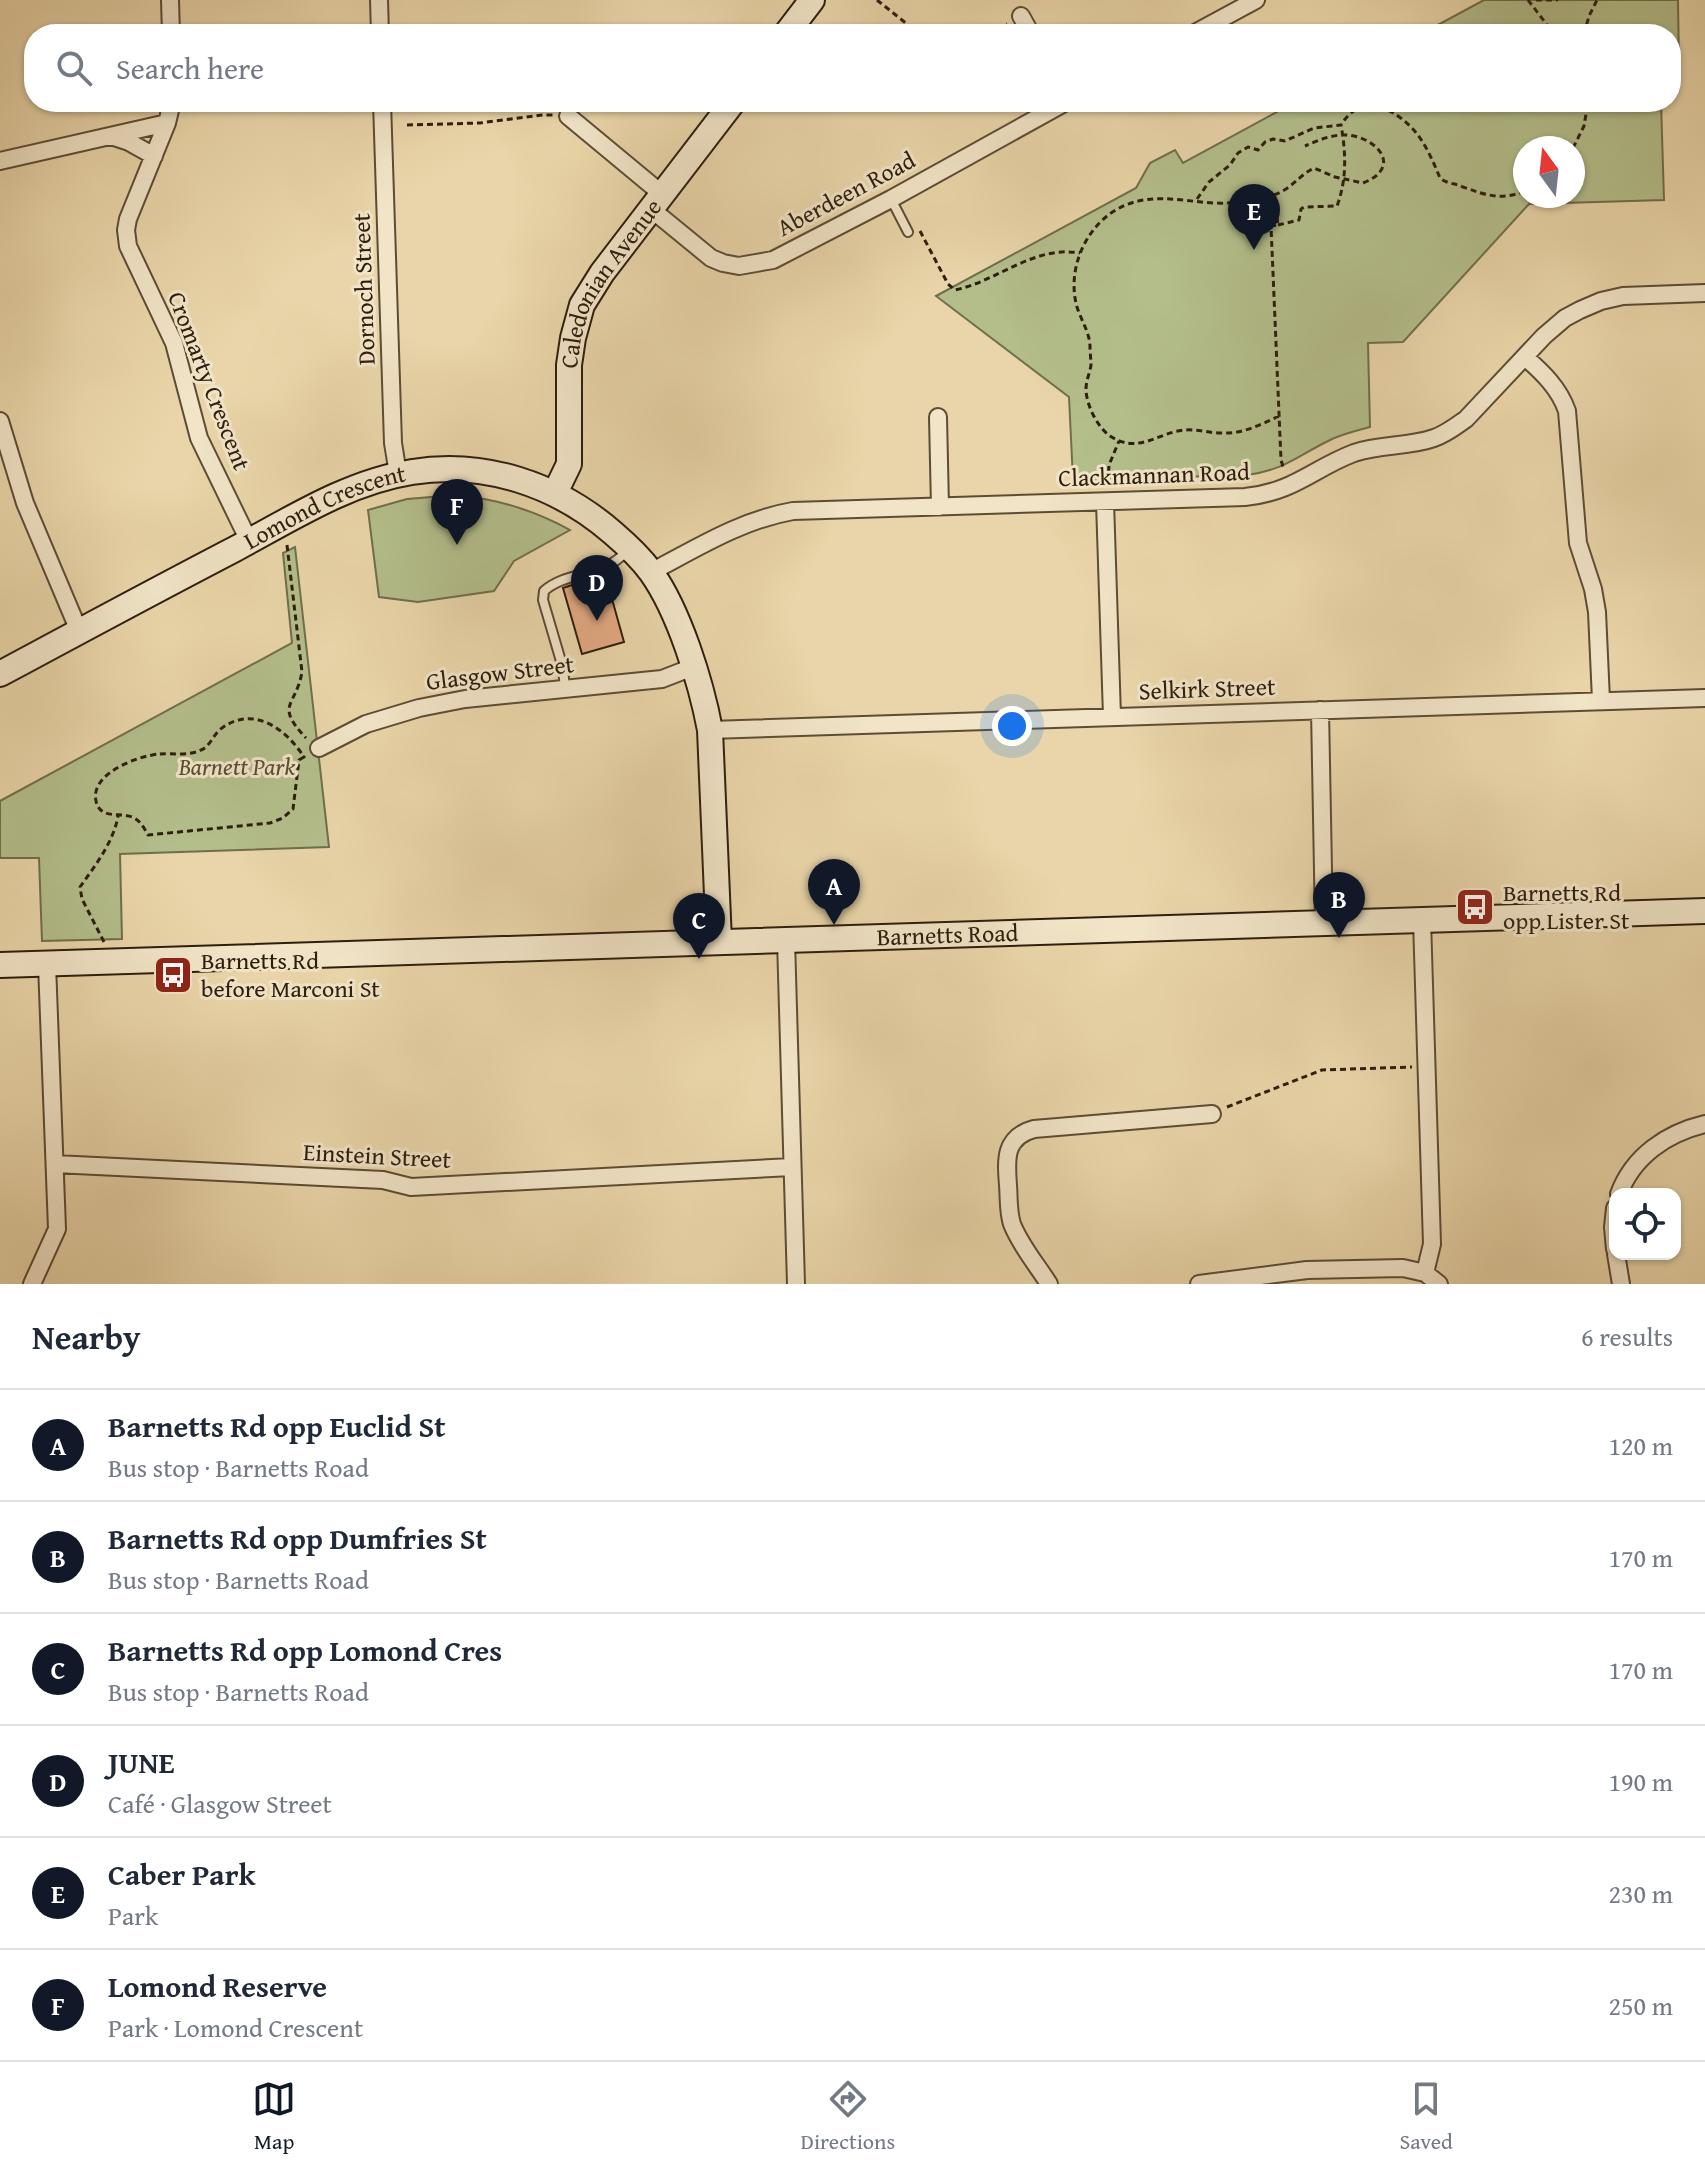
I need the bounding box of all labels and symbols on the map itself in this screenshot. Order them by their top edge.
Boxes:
north arrow [1513,136,1585,208]
street label: Aberdeen Road [770,142,921,245]
pin: E [1228,184,1280,250]
street label: Caledonian Avenue [551,191,670,370]
street label: Dornoch Street [343,212,384,366]
street label: Cromarty Crescent [159,287,260,476]
street label: Clackmannan Road [1058,454,1251,495]
street label: Lomond Crescent [237,455,409,558]
pin: F [431,479,483,545]
pin: D [571,555,623,621]
street label: Glasgow Street [424,646,576,699]
street label: Selkirk Street [1138,669,1276,708]
your location [992,706,1032,746]
park label: Barnett Park [178,749,295,784]
pin: A [808,859,860,925]
pin: B [1313,872,1365,938]
place label: Barnetts Rd opp Lister St [1503,875,1630,938]
bus stop icon: Barnetts Rd opp Lister St [1454,886,1496,928]
pin: C [673,893,725,959]
street label: Barnetts Road [876,915,1019,954]
place label: Barnetts Rd before Marconi St [201,943,380,1006]
bus stop icon: Barnetts Rd before Marconi St [152,954,194,996]
street label: Einstein Street [302,1134,452,1177]

